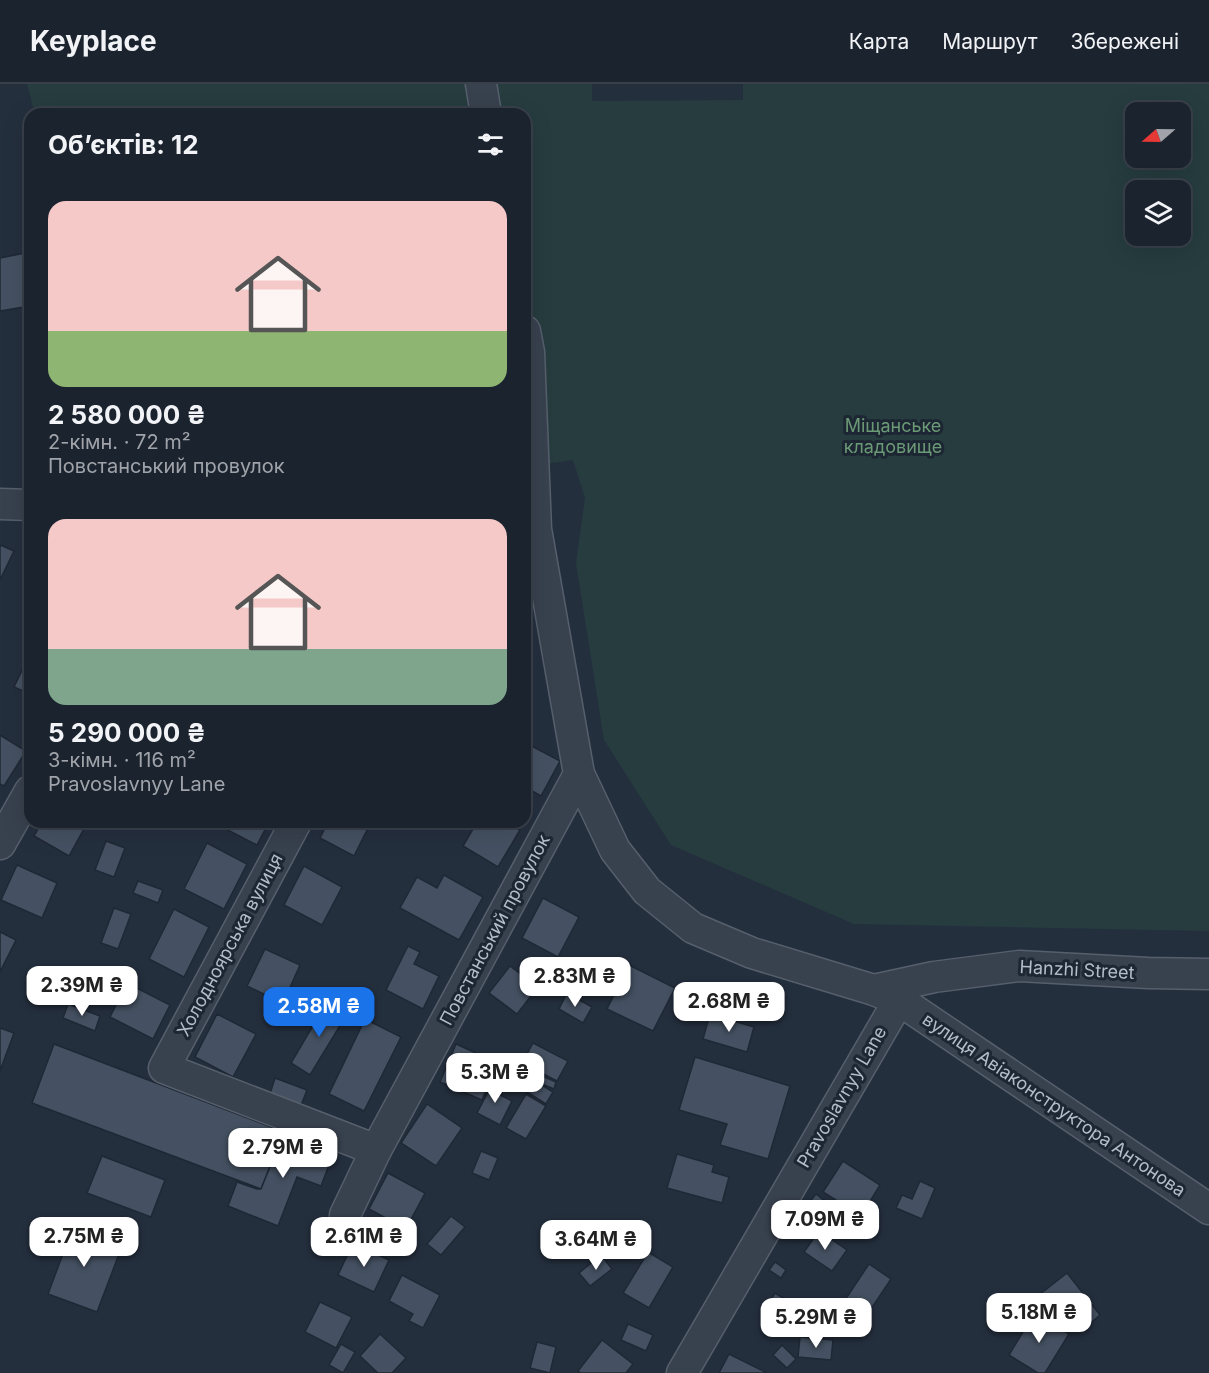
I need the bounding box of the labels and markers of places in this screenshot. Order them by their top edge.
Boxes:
pin: 2.83M ₴ [520,957,630,1008]
pin: 2.39M ₴ [27,966,137,1017]
pin: 2.68M ₴ [674,982,784,1033]
pin: 2.58M ₴ [264,987,374,1038]
pin: 5.3M ₴ [446,1053,544,1104]
pin: 2.79M ₴ [228,1128,338,1179]
pin: 7.09M ₴ [770,1200,880,1251]
pin: 2.75M ₴ [29,1217,139,1268]
pin: 2.61M ₴ [309,1217,419,1268]
pin: 3.64M ₴ [541,1220,651,1271]
pin: 5.18M ₴ [984,1293,1094,1344]
pin: 5.29M ₴ [761,1298,871,1349]

